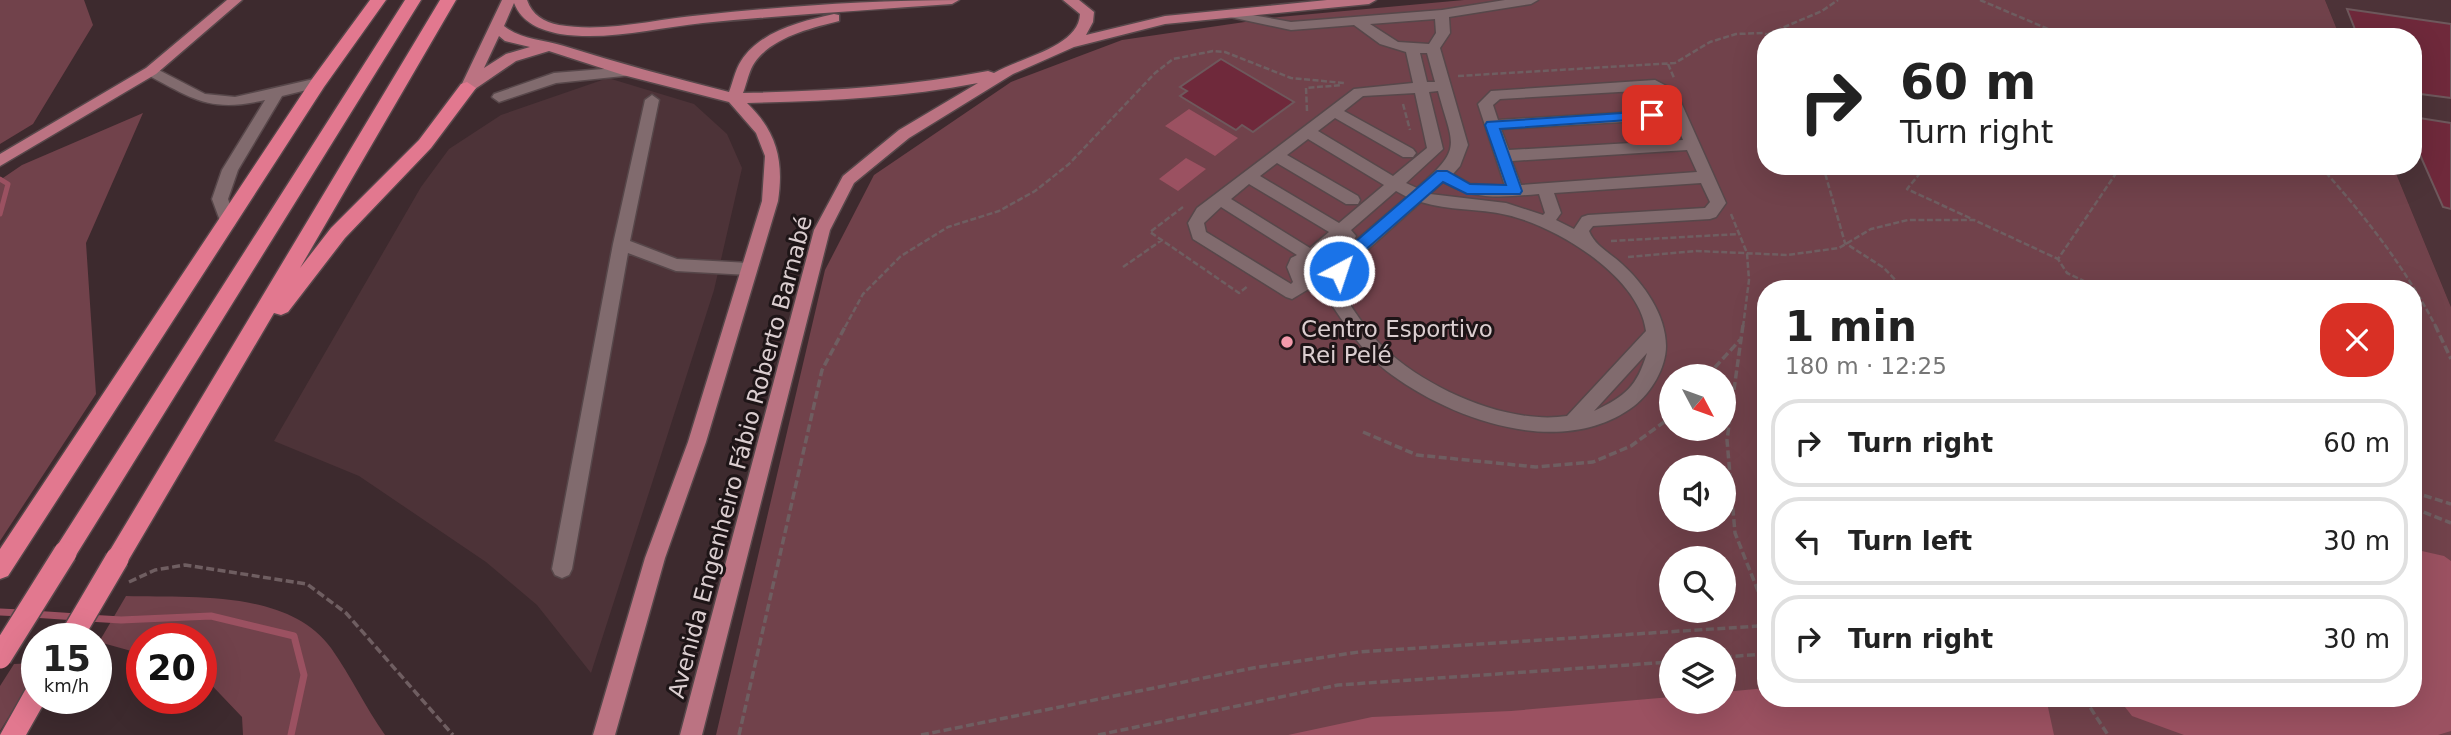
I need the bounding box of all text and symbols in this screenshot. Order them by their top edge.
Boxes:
text: 60 m [1900,54,2036,111]
icon: right [1785,56,1876,147]
pin [1622,85,1682,145]
icon: arrive [1633,96,1671,134]
text: Turn right [1900,113,2053,151]
street label: Avenida Engenheiro Fábio Roberto Barnabé [663,213,817,701]
position arrow [1302,234,1376,308]
text: 1 min [1785,302,1917,351]
button: close [2320,303,2394,377]
place label: Centro Esportivo Rei Pelé [1301,316,1493,368]
marker: Centro Esportivo Rei Pelé [1279,334,1295,350]
text: 180 m · 12:25 [1785,353,1947,379]
north arrow [1659,364,1736,441]
map controls [1659,364,1736,714]
icon: right [1789,424,1827,462]
text: Turn right [1848,428,1993,458]
text: 60 m [2323,428,2390,458]
button: sound [1659,455,1736,532]
icon: left [1789,522,1827,560]
text: Turn left [1848,526,1972,556]
text: 30 m [2323,526,2390,556]
button: search [1659,546,1736,623]
icon: right [1789,620,1827,658]
speed limit sign: 20 [126,623,217,714]
text: Turn right [1848,624,1993,654]
text: 30 m [2323,624,2390,654]
button: layers [1659,637,1736,714]
text: 15 [42,639,91,679]
text: km/h [44,675,89,696]

